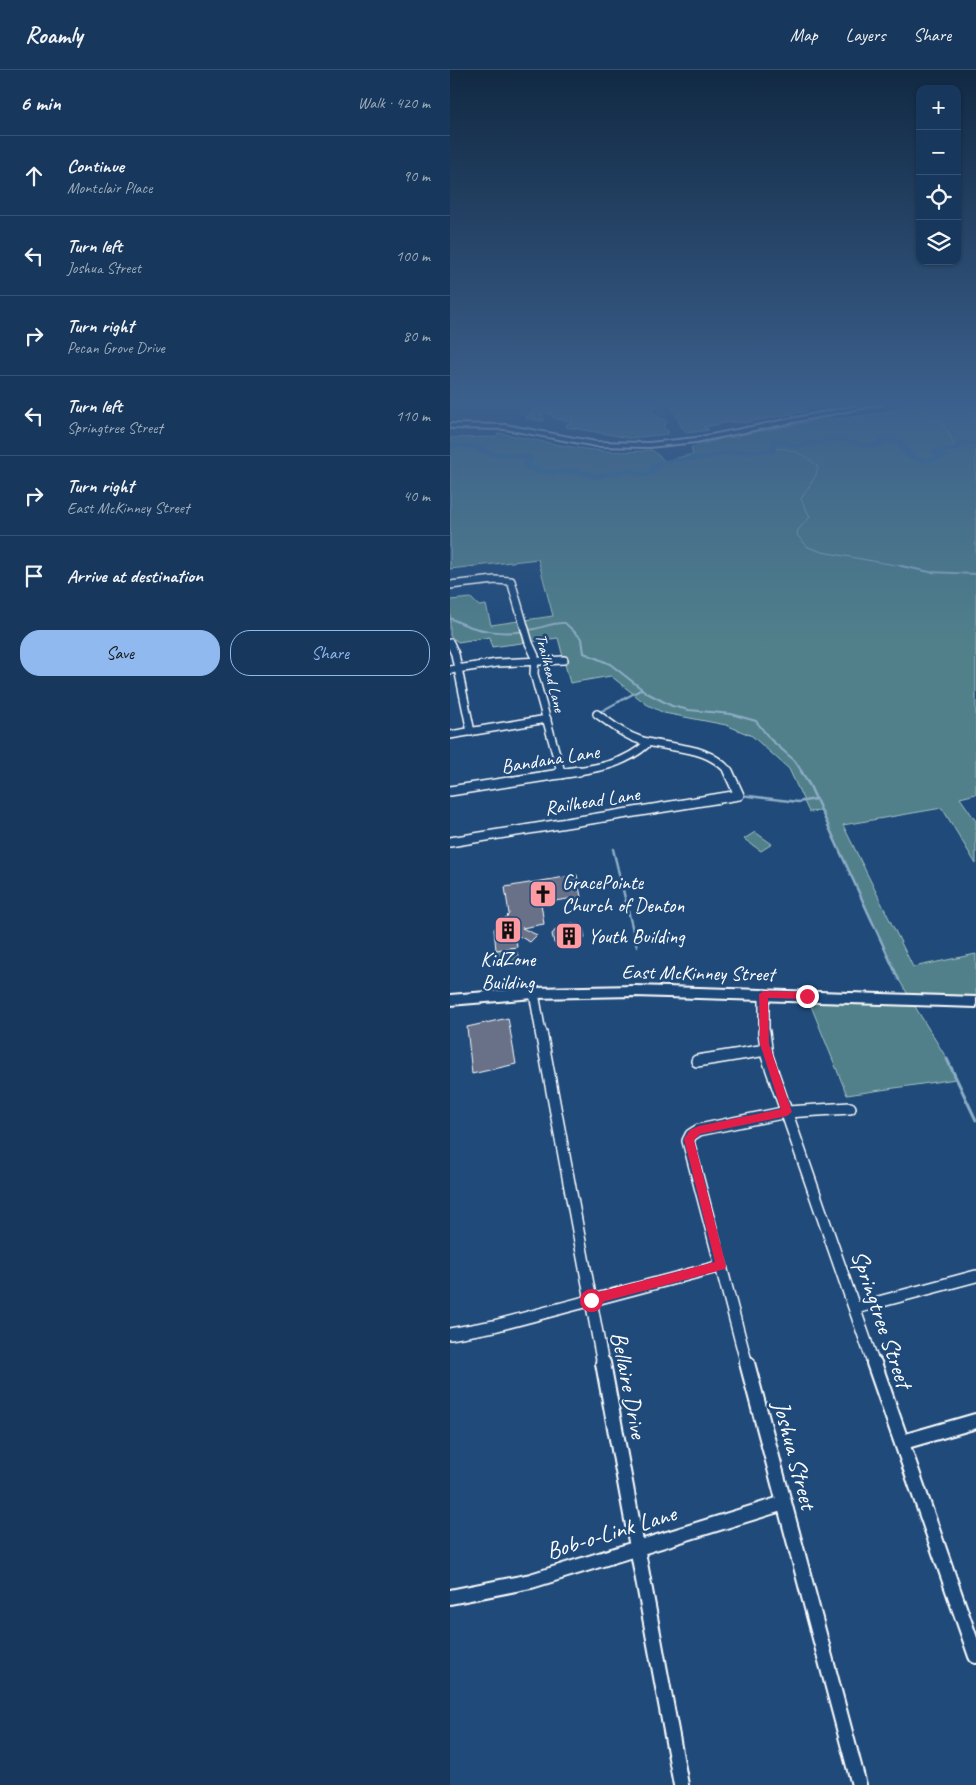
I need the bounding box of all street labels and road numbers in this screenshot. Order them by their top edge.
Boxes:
street label: Trailhead Lane [531,632,570,716]
street label: Bandana Lane [499,739,602,779]
street label: Railhead Lane [543,781,643,821]
street label: East McKinney Street [621,959,778,987]
street label: Springtree Street [844,1246,921,1395]
street label: Bellaire Drive [604,1329,654,1443]
street label: Joshua Street [766,1397,824,1514]
street label: Bob-o-Link Lane [542,1497,682,1566]

